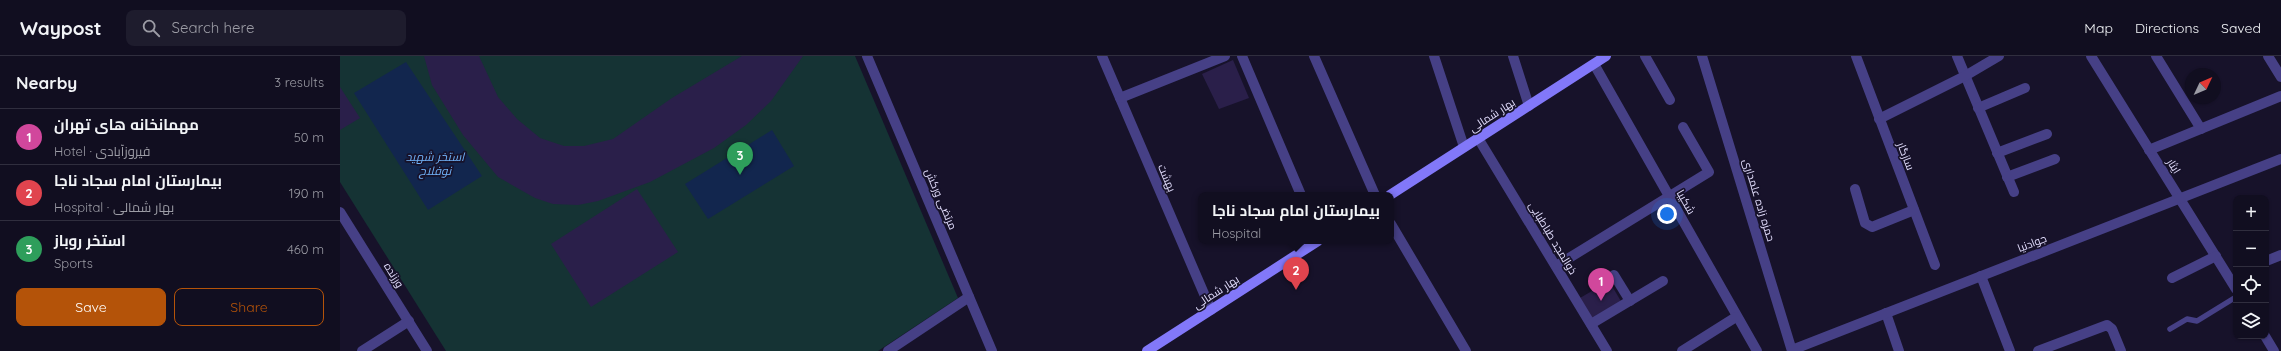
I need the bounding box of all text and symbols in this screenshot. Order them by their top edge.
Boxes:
search box [126,10,406,46]
text: Waypost [20,16,102,40]
icon: search [140,17,162,39]
text: Search here [172,18,254,37]
text: Map [2084,19,2113,37]
text: Directions [2135,19,2199,37]
text: Saved [2221,19,2261,37]
north arrow [2185,68,2221,104]
text: Nearby [16,72,77,93]
text: 3 results [274,74,324,90]
street label: بهار شمالی [1466,95,1518,135]
text: مهمانخانه های تهران [54,115,199,134]
text: 1 [26,129,32,145]
text: 50 m [294,129,324,145]
street label: سازگار [1894,139,1918,172]
pin: 3 [727,142,753,175]
text: Hotel · فیروزآبادی [54,143,150,159]
water label: استخر شهید نوفلاح [406,149,466,179]
street label: ایثار [2163,155,2184,176]
street label: حمزه زاده علمداری [1740,157,1778,243]
street label: بهشت [1155,162,1179,194]
street label: مرتضی ورکش [922,166,960,232]
text: بیمارستان امام سجاد ناجا [54,171,222,190]
text: 2 [25,185,33,201]
text: 190 m [289,185,324,201]
street label: شکیبا [1674,187,1698,217]
popup [1198,192,1394,244]
map controls [2233,195,2269,339]
button: + [2233,195,2269,231]
text: Hospital · بهار شمالی [54,199,174,215]
street label: ذوالمجد طباطبایی [1526,199,1580,277]
text: بیمارستان امام سجاد ناجا [1212,201,1380,220]
your location [1657,204,1677,224]
text: Hospital [1212,225,1261,241]
text: استخر روباز [54,231,126,250]
street label: جوادنیا [2015,231,2049,255]
button: − [2233,231,2269,267]
text: 3 [26,241,32,257]
text: 460 m [287,241,324,257]
text: Sports [54,255,93,271]
pin: 2 [1283,257,1309,290]
street label: ورزنده [381,260,407,290]
button: locate [2233,267,2269,303]
pin: 1 [1588,268,1614,301]
street label: بهار شمالی [1190,272,1242,312]
button: Save [16,288,166,326]
button: Share [174,288,324,326]
button: layers [2233,303,2269,339]

